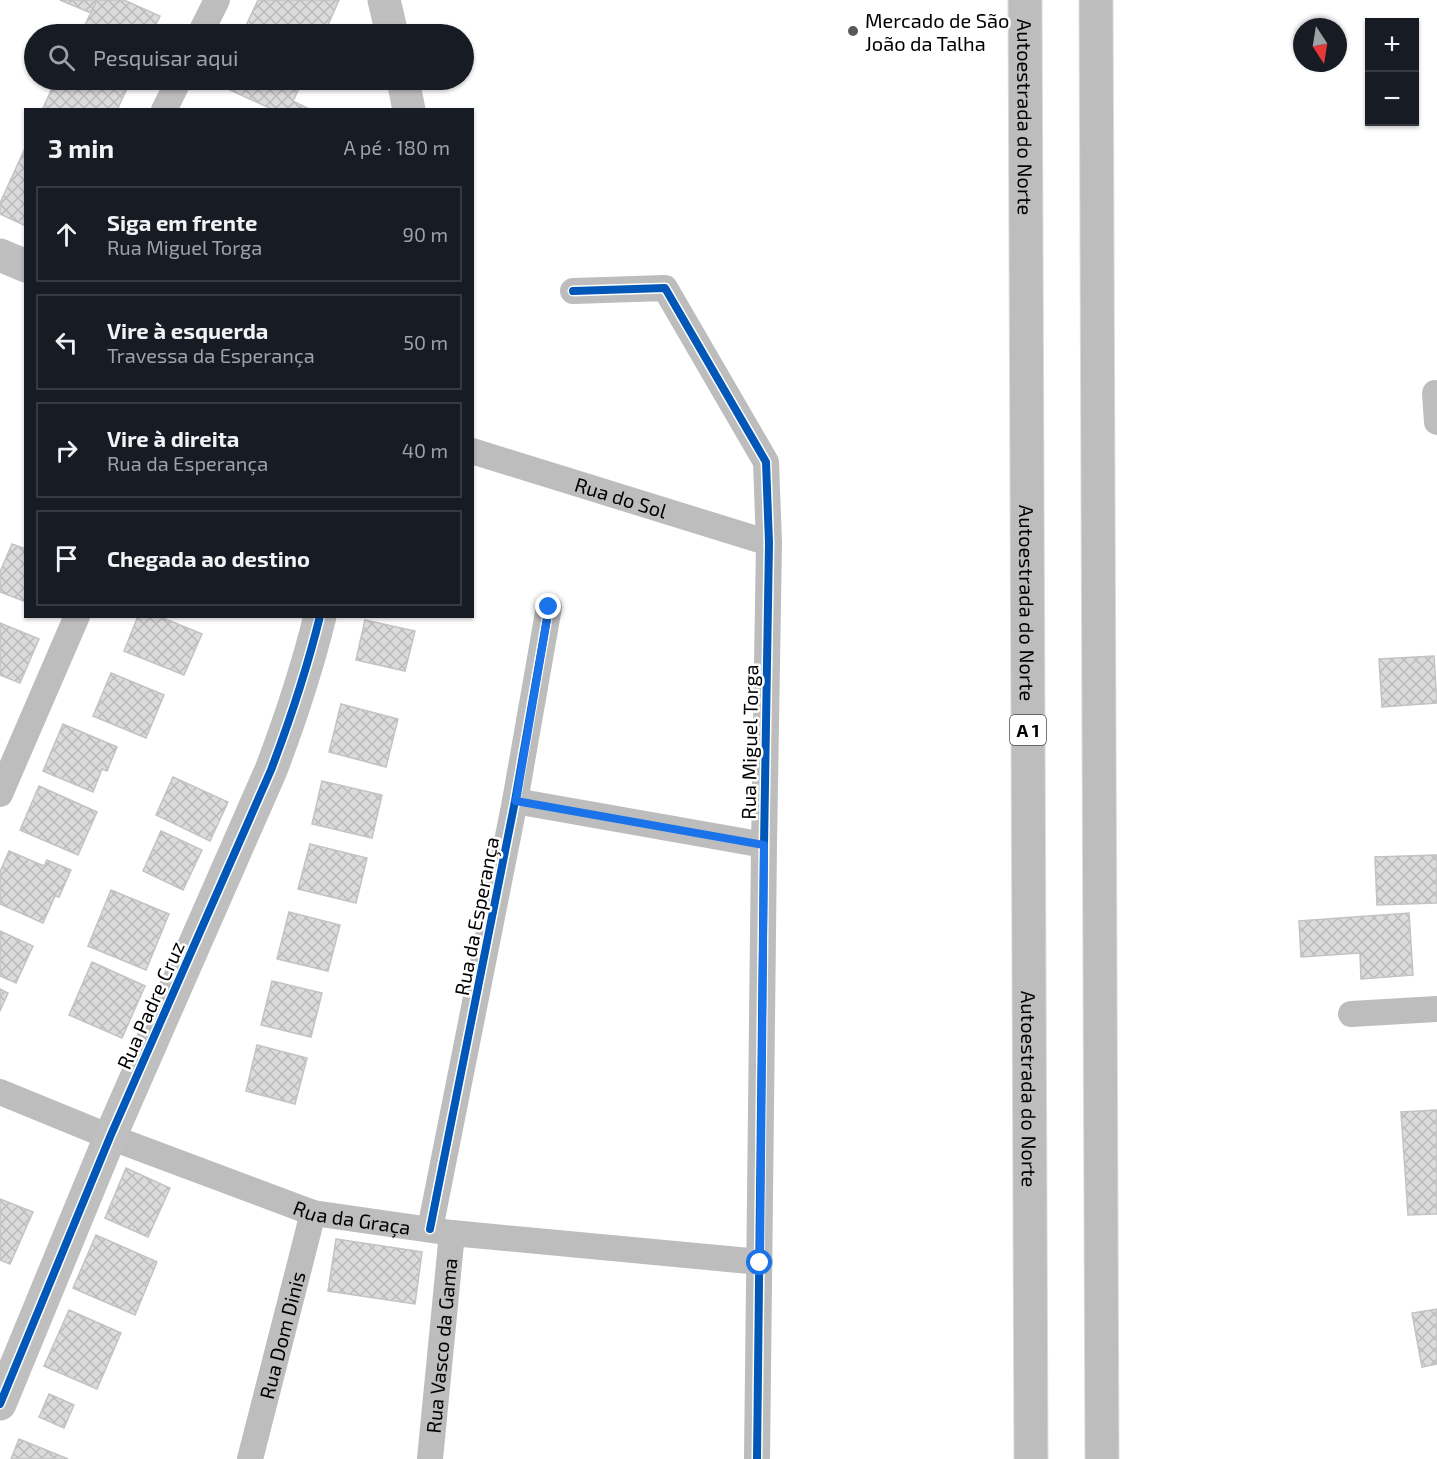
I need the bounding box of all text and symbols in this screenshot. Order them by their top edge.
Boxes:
place label: Mercado de São João da Talha [865,8,1009,55]
north arrow [1293,18,1347,72]
map controls [1365,18,1419,126]
button: + [1365,18,1419,72]
street label: Autoestrada do Norte [1013,19,1038,215]
search box [24,24,474,90]
marker: Mercado de São João da Talha [846,24,860,38]
icon: search [45,41,78,74]
text: Pesquisar aqui [93,44,239,70]
button: − [1365,72,1419,126]
text: 3 min [48,132,114,163]
text: A pé · 180 m [343,135,450,159]
text: Siga em frente [107,209,257,235]
icon: ahead [50,218,83,251]
text: 90 m [403,222,448,246]
text: Rua Miguel Torga [107,235,262,259]
text: Vire à esquerda [107,317,268,343]
icon: left [50,326,83,359]
text: 50 m [403,330,448,354]
text: Travessa da Esperança [107,343,315,367]
text: Vire à direita [107,425,239,451]
icon: right [50,434,83,467]
text: 40 m [402,438,448,462]
text: Rua da Esperança [107,451,268,475]
street label: Rua do Sol [572,472,670,523]
street label: Autoestrada do Norte [1015,505,1040,701]
icon: arrive [50,542,83,575]
text: Chegada ao destino [107,545,310,571]
route end [535,593,561,619]
street label: Rua Miguel Torga [736,664,762,820]
road number: A 1 [1010,715,1046,745]
street label: Rua da Esperança [449,835,504,998]
street label: Rua Padre Cruz [111,937,189,1073]
street label: Autoestrada do Norte [1017,991,1042,1187]
street label: Rua da Graça [290,1195,412,1239]
route start [746,1249,772,1275]
street label: Rua Vasco da Gama [421,1257,462,1434]
street label: Rua Dom Dinis [254,1269,310,1401]

